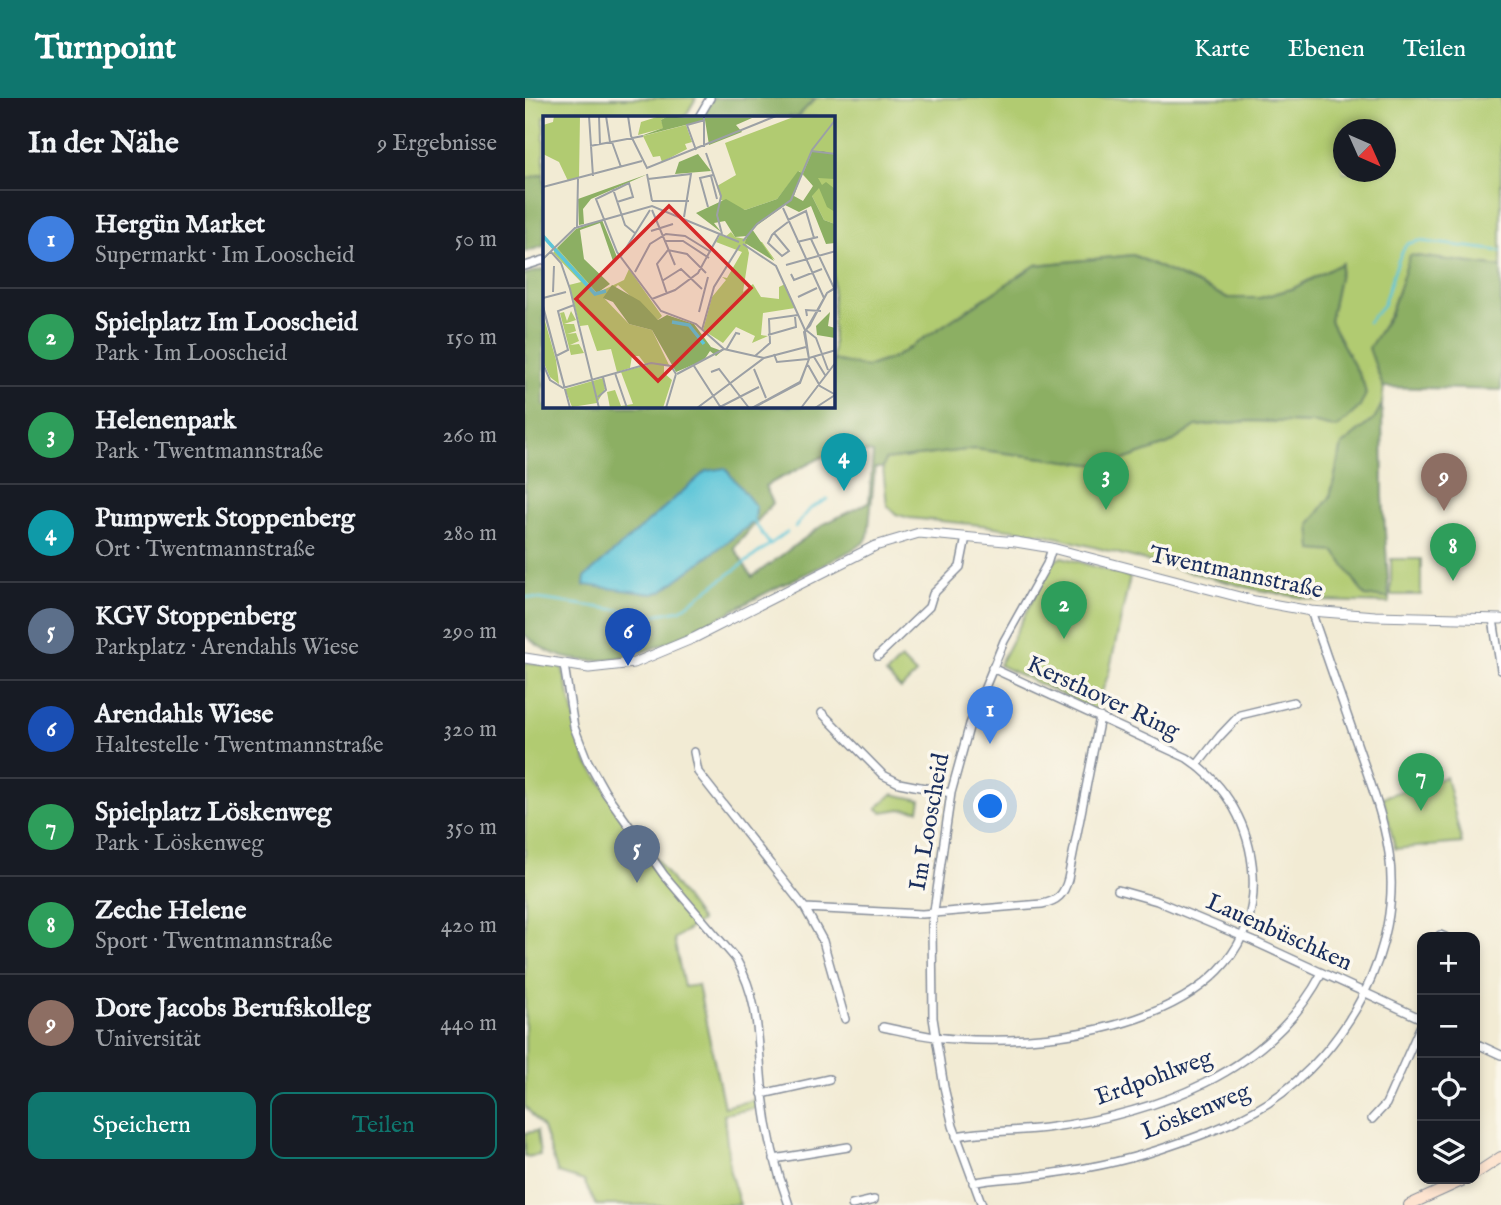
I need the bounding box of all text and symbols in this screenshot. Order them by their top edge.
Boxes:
text: Turnpoint [35,28,176,70]
text: Karte [1194,34,1250,65]
text: Ebenen [1288,34,1365,65]
text: Teilen [1403,34,1466,65]
inset map [543,116,835,408]
north arrow [1333,119,1396,182]
text: In der Nähe [28,125,179,163]
text: 9 Ergebnisse [377,129,497,158]
text: Hergün Market [95,208,265,241]
text: 1 [47,225,55,254]
text: 50 m [455,225,497,254]
text: Supermarkt · Im Looscheid [95,241,355,270]
text: Spielplatz Im Looscheid [95,306,358,339]
text: 2 [46,323,56,352]
text: 150 m [446,323,497,352]
text: Park · Im Looscheid [95,339,287,368]
text: Helenenpark [95,404,236,437]
text: 3 [47,421,55,450]
text: 260 m [442,421,497,450]
pin: 4 [821,433,867,491]
text: Park · Twentmannstraße [95,437,323,466]
pin: 3 [1083,452,1129,510]
pin: 9 [1421,453,1467,511]
text: Pumpwerk Stoppenberg [95,502,355,535]
text: 4 [45,519,57,548]
text: 280 m [443,519,497,548]
pin: 8 [1430,523,1476,581]
text: Ort · Twentmannstraße [95,535,315,564]
street label: Twentmannstraße [1146,539,1326,607]
pin: 2 [1041,581,1087,639]
text: KGV Stoppenberg [95,600,296,633]
pin: 6 [605,608,651,666]
text: 5 [47,617,55,646]
text: 290 m [442,617,497,646]
text: Parkplatz · Arendahls Wiese [95,633,359,662]
street label: Kersthover Ring [1022,649,1185,747]
pin: 1 [967,686,1013,744]
text: Arendahls Wiese [95,698,273,731]
text: 6 [46,715,56,744]
text: 320 m [444,715,497,744]
text: Haltestelle · Twentmannstraße [95,731,384,760]
street label: Im Looscheid [903,751,957,893]
pin: 7 [1398,753,1444,811]
your location [973,789,1007,823]
text: Spielplatz Löskenweg [95,796,331,829]
text: 7 [46,813,56,842]
text: 350 m [446,813,497,842]
pin: 5 [614,825,660,883]
text: Park · Löskenweg [95,829,264,858]
street label: Lauenbüschken [1201,887,1357,979]
text: Zeche Helene [95,894,246,927]
text: 8 [46,911,56,940]
text: 420 m [441,911,497,940]
text: Sport · Twentmannstraße [95,927,333,956]
map controls [1417,932,1480,1184]
button: + [1417,932,1480,995]
text: Dore Jacobs Berufskolleg [95,992,371,1025]
button: − [1417,995,1480,1058]
text: 9 [46,1009,56,1038]
text: 440 m [440,1009,497,1038]
text: Universität [95,1025,201,1054]
street label: Erdpohlweg [1091,1042,1218,1114]
button: locate [1417,1058,1480,1121]
street label: Löskenweg [1137,1076,1256,1148]
button: Speichern [28,1092,256,1159]
button: Teilen [270,1092,497,1159]
button: layers [1417,1121,1480,1184]

